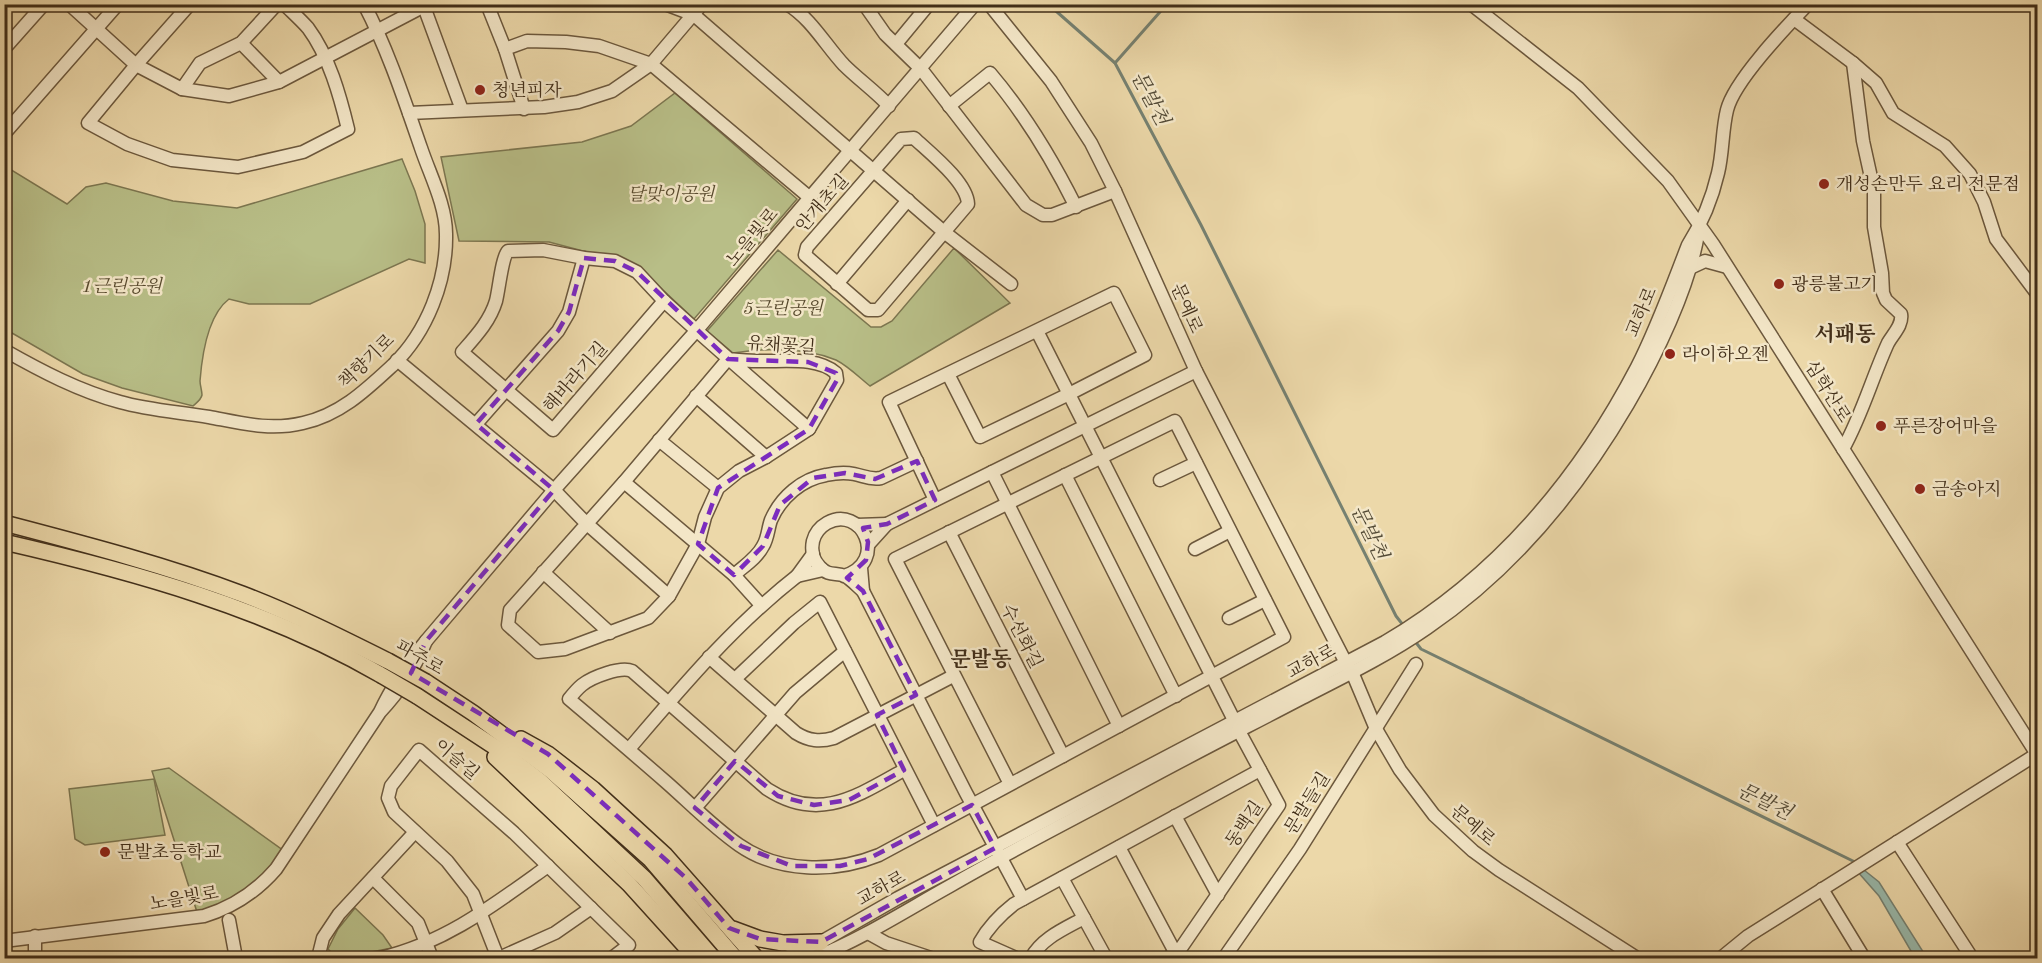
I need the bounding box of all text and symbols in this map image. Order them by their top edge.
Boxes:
water label: 문발천 [1127,67,1175,131]
place label: 청년피자 [492,81,562,100]
marker: 청년피자 [473,83,487,97]
street label: 안개초길 [792,171,852,236]
place label: 개성손만두 요리 전문점 [1836,175,2020,194]
marker: 개성손만두 요리 전문점 [1817,177,1831,191]
park label: 달맞이공원 [628,184,716,204]
street label: 노을빛로 [722,204,782,270]
place label: 광릉불고기 [1791,274,1878,294]
park label: 1근린공원 [82,276,164,296]
marker: 광릉불고기 [1772,277,1786,291]
street label: 문예로 [1167,281,1206,336]
street label: 교하로 [1623,284,1660,340]
park label: 5근린공원 [743,298,825,318]
district label: 서패동 [1815,322,1875,346]
street label: 책향기로 [334,330,398,392]
street label: 유채꽃길 [746,334,816,357]
street label: 해바라기길 [540,338,611,416]
place label: 라이하오젠 [1682,345,1769,364]
marker: 라이하오젠 [1663,347,1677,361]
street label: 심학산로 [1801,357,1854,426]
place label: 푸른장어마을 [1893,417,1998,436]
marker: 푸른장어마을 [1874,419,1888,433]
place label: 금송아지 [1932,479,2002,499]
marker: 금송아지 [1913,482,1927,496]
water label: 문발천 [1347,501,1393,565]
street label: 수선화길 [997,601,1046,672]
street label: 파주로 [392,636,447,679]
street label: 교하로 [1284,641,1339,682]
district label: 문발동 [951,647,1011,671]
street label: 이슬길 [431,735,483,783]
street label: 문발들길 [1280,768,1334,838]
water label: 문발천 [1734,778,1797,825]
street label: 동백길 [1222,797,1267,851]
street label: 문예로 [1447,801,1499,850]
place label: 문발초등학교 [117,842,222,862]
marker: 문발초등학교 [98,845,112,859]
street label: 교하로 [854,867,909,909]
street label: 노을빛로 [148,882,220,914]

